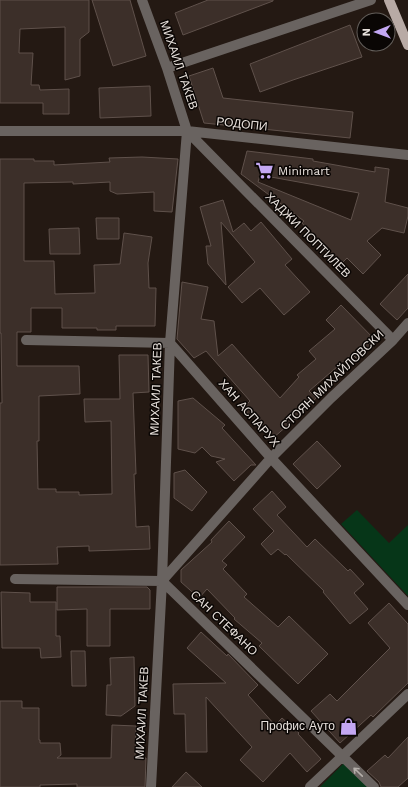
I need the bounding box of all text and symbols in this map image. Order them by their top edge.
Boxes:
north arrow [356,12,396,52]
street label: МИХАИЛ ТАКЕВ [157,19,201,111]
text: N [360,28,373,36]
street label: РОДОПИ [216,114,268,134]
supermarket icon: Minimart [255,161,275,181]
place label: Minimart [278,164,330,178]
street label: ХАДЖИ ПОПТИЛЕВ [262,189,354,281]
street label: СТОЯН МИХАЙЛОВСКИ [277,326,386,433]
street label: МИХАИЛ ТАКЕВ [147,342,165,436]
street label: ХАН АСПАРУХ [216,376,282,450]
street label: САН СТЕФАНО [188,588,260,658]
street label: МИХАИЛ ТАКЕВ [133,666,151,760]
shop icon: Профис Ауто [338,716,358,736]
place label: Профис Ауто [260,719,335,733]
one-way arrow [353,767,363,777]

